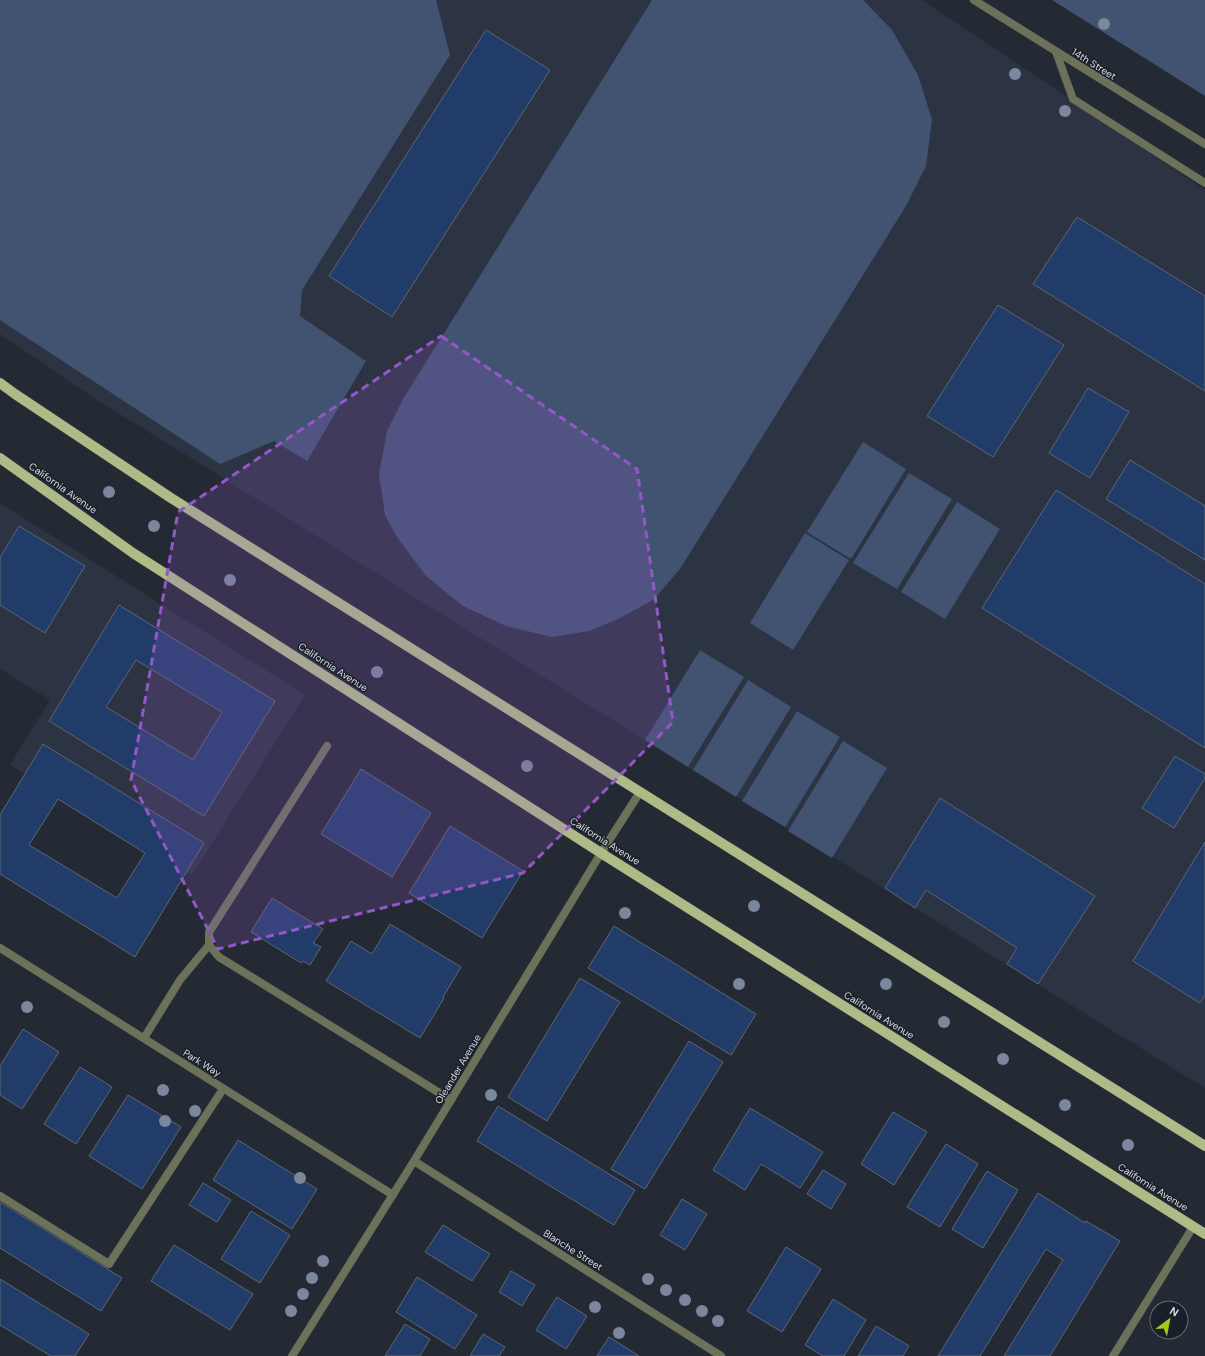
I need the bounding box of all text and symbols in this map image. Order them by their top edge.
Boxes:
street label: 14th Street [1069,45,1119,83]
street label: California Avenue [26,460,100,517]
street label: California Avenue [296,640,370,694]
street label: California Avenue [568,814,643,868]
street label: California Avenue [842,988,917,1042]
street label: Oleander Avenue [432,1031,484,1106]
street label: Park Way [181,1046,224,1080]
street label: California Avenue [1116,1160,1191,1214]
street label: Blanche Street [541,1227,605,1273]
north arrow [1149,1300,1189,1340]
text: N [1167,1303,1181,1320]

